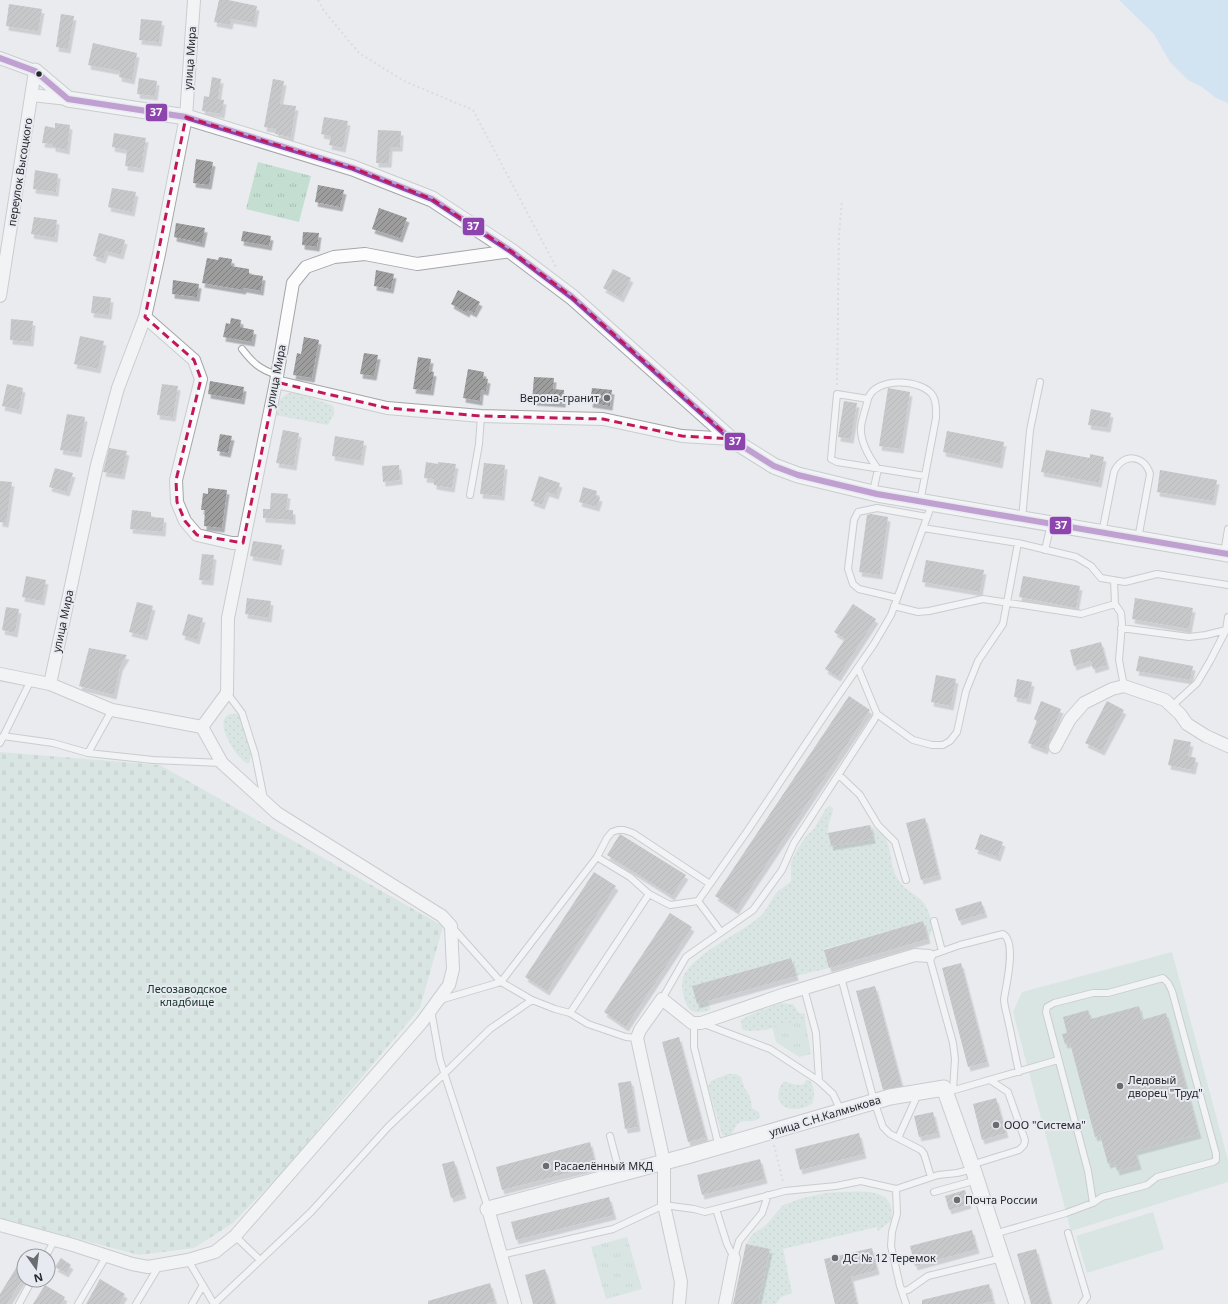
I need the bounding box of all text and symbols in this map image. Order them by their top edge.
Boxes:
street label: улица Мира [180,26,199,90]
unlabelled marker [34,69,44,79]
line badge: 37 [145,103,168,122]
text: 37 [150,104,162,119]
street label: переулок Высоцкого [4,117,35,227]
line badge: 37 [462,217,485,236]
text: 37 [467,218,479,233]
street label: улица Мира [262,343,289,409]
place label: Верона-гранит [520,390,599,405]
marker: Верона-гранит [602,393,612,403]
line badge: 37 [724,432,746,451]
text: 37 [729,433,741,448]
line badge: 37 [1049,516,1072,535]
text: 37 [1055,517,1067,532]
street label: улица Мира [49,588,76,654]
park label: Лесозаводское кладбище [147,981,227,1009]
place label: Ледовый дворец "Труд" [1128,1072,1203,1100]
marker: Ледовый дворец "Труд" [1115,1081,1125,1091]
street label: улица С.Н.Калмыкова [767,1091,882,1140]
place label: ООО "Система" [1004,1117,1086,1132]
marker: ООО "Система" [991,1120,1001,1130]
place label: Расаелённый МКД [554,1158,653,1173]
marker: Расаелённый МКД [541,1161,551,1171]
place label: Почта России [965,1192,1038,1207]
marker: Почта России [952,1195,962,1205]
north arrow [16,1248,56,1288]
place label: ДС № 12 Теремок [843,1250,936,1265]
marker: ДС № 12 Теремок [830,1253,840,1263]
text: N [32,1270,45,1287]

